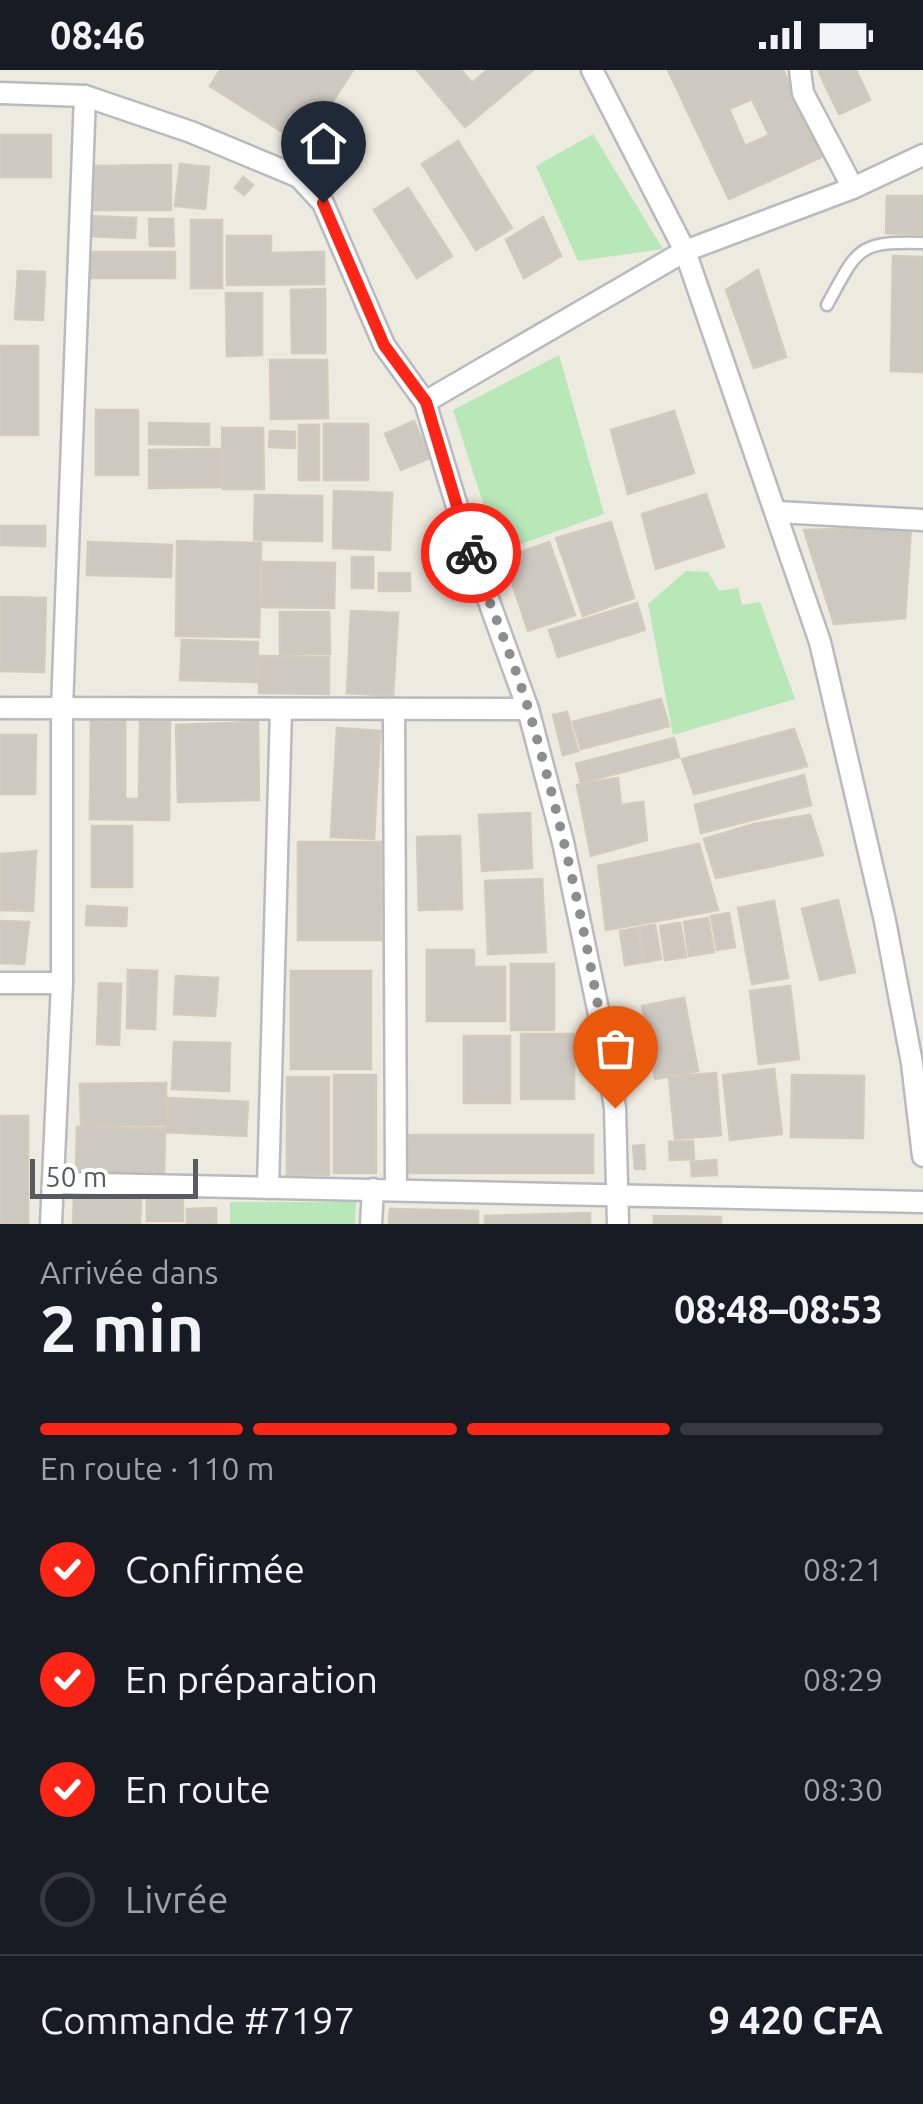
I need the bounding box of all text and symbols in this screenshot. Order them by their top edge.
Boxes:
text: 08:46 [50,14,145,56]
pin [281,101,366,204]
icon: home [296,116,351,171]
courier [421,503,521,603]
icon: bike [444,526,499,581]
pin [573,1006,658,1109]
icon: bag [588,1021,643,1076]
scale bar [30,1154,198,1198]
text: 50 m [45,1161,107,1192]
text: Arrivée dans [40,1254,218,1290]
text: 08:48–08:53 [674,1288,883,1330]
text: 2 min [40,1291,204,1364]
text: En route · 110 m [40,1450,274,1486]
icon: check [40,1542,95,1597]
text: Confirmée [125,1548,305,1590]
text: 08:21 [803,1551,883,1587]
icon: check [40,1652,95,1707]
text: En préparation [125,1658,378,1700]
text: 08:29 [803,1661,883,1697]
icon: check [40,1762,95,1817]
text: En route [125,1768,271,1810]
text: 08:30 [803,1771,883,1807]
text: Livrée [125,1878,228,1920]
text: Commande #7197 [40,1999,355,2041]
text: 9 420 CFA [709,1999,883,2041]

